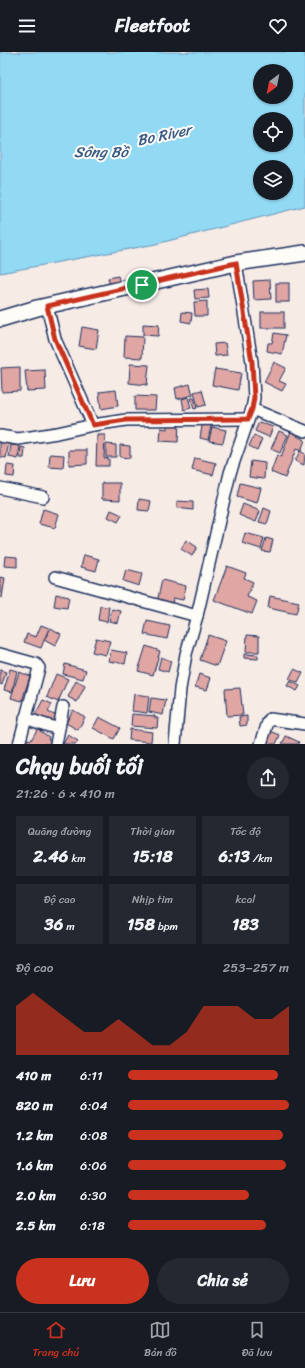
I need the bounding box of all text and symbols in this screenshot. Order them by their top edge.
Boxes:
text: Fleetfoot [115,10,190,42]
icon: menu [16,15,38,37]
icon: heart [267,15,289,37]
north arrow [253,64,293,104]
map controls [253,64,293,200]
button: locate [253,112,293,152]
water label: Bo River [135,116,196,153]
water label: Sông Bồ [74,139,130,165]
button: layers [253,160,293,200]
pin [125,268,159,302]
icon: arrive [131,274,153,296]
text: Chạy buổi tối [16,747,143,786]
button: share [247,757,289,799]
text: 21:26 · 6 × 410 m [16,782,115,805]
text: Quãng đường [28,822,91,841]
text: Thời gian [130,822,175,841]
text: Tốc độ [230,822,261,841]
text: 2.46 [33,841,69,871]
text: 15:18 [132,841,173,871]
text: 6:13 [218,841,250,871]
text: km [69,849,86,868]
text: /km [250,849,273,868]
text: Độ cao [44,890,75,909]
text: Nhịp tim [132,890,173,909]
text: kcal [236,890,256,909]
text: 36 [44,909,63,939]
text: 158 [127,909,155,939]
text: 183 [232,909,259,939]
text: m [63,917,75,936]
text: bpm [155,917,178,936]
text: Độ cao [16,956,53,979]
text: 253–257 m [223,956,289,979]
text: 410 m [16,1064,51,1087]
text: 6:11 [80,1064,102,1087]
text: 820 m [16,1094,53,1117]
text: 6:04 [80,1094,108,1117]
text: 1.2 km [16,1124,53,1147]
text: 6:08 [80,1124,107,1147]
text: 1.6 km [16,1154,53,1177]
text: 6:06 [80,1154,107,1177]
text: 2.0 km [16,1184,56,1207]
text: 6:30 [80,1184,107,1207]
text: 2.5 km [16,1214,56,1237]
text: 6:18 [80,1214,105,1237]
button: Lưu [16,1258,149,1304]
button: Chia sẻ [157,1258,289,1304]
tab: Trang chủ [32,1319,79,1362]
tab: Bản đồ [144,1319,177,1362]
tab: Đã lưu [242,1319,273,1362]

